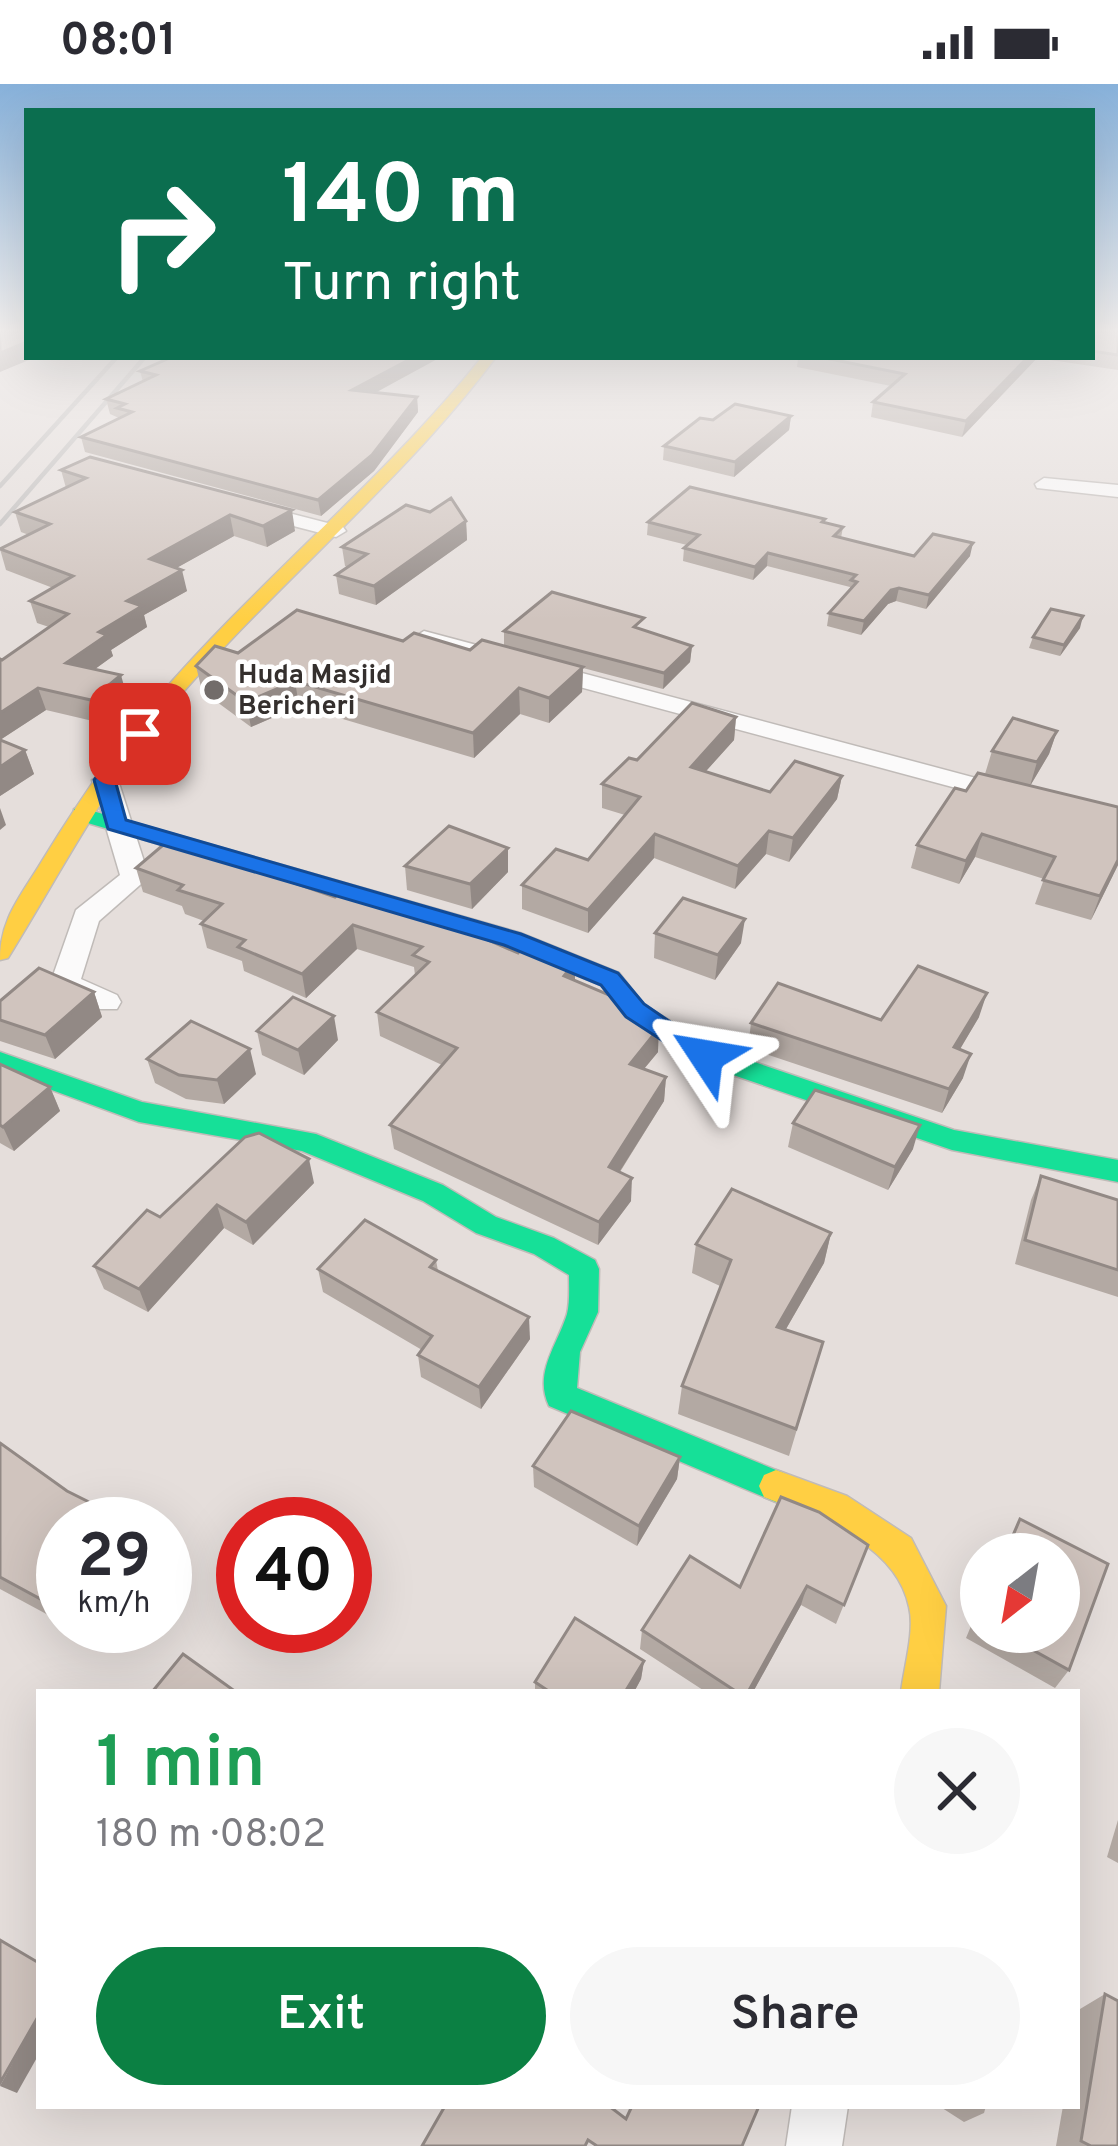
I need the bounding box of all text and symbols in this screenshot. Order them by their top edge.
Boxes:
text: 08:01 [60,14,176,71]
text: 140 m [282,147,519,253]
icon: right [84,156,240,312]
text: Turn right [282,251,521,320]
place label: Huda Masjid Bericheri [238,659,392,724]
marker: Huda Masjid Bericheri [201,677,227,703]
pin [89,683,191,785]
icon: arrive [107,701,173,767]
position arrow [643,993,769,1119]
speed limit sign: 40 [216,1497,372,1653]
text: 29 [77,1522,151,1598]
north arrow [960,1533,1080,1653]
map controls [960,1533,1080,1653]
text: km/h [78,1586,150,1623]
text: 1 min [96,1721,266,1813]
button: close [894,1728,1020,1854]
text: 180 m · 08:02 [96,1812,326,1861]
button: Exit [96,1947,546,2085]
button: Share [570,1947,1020,2085]

